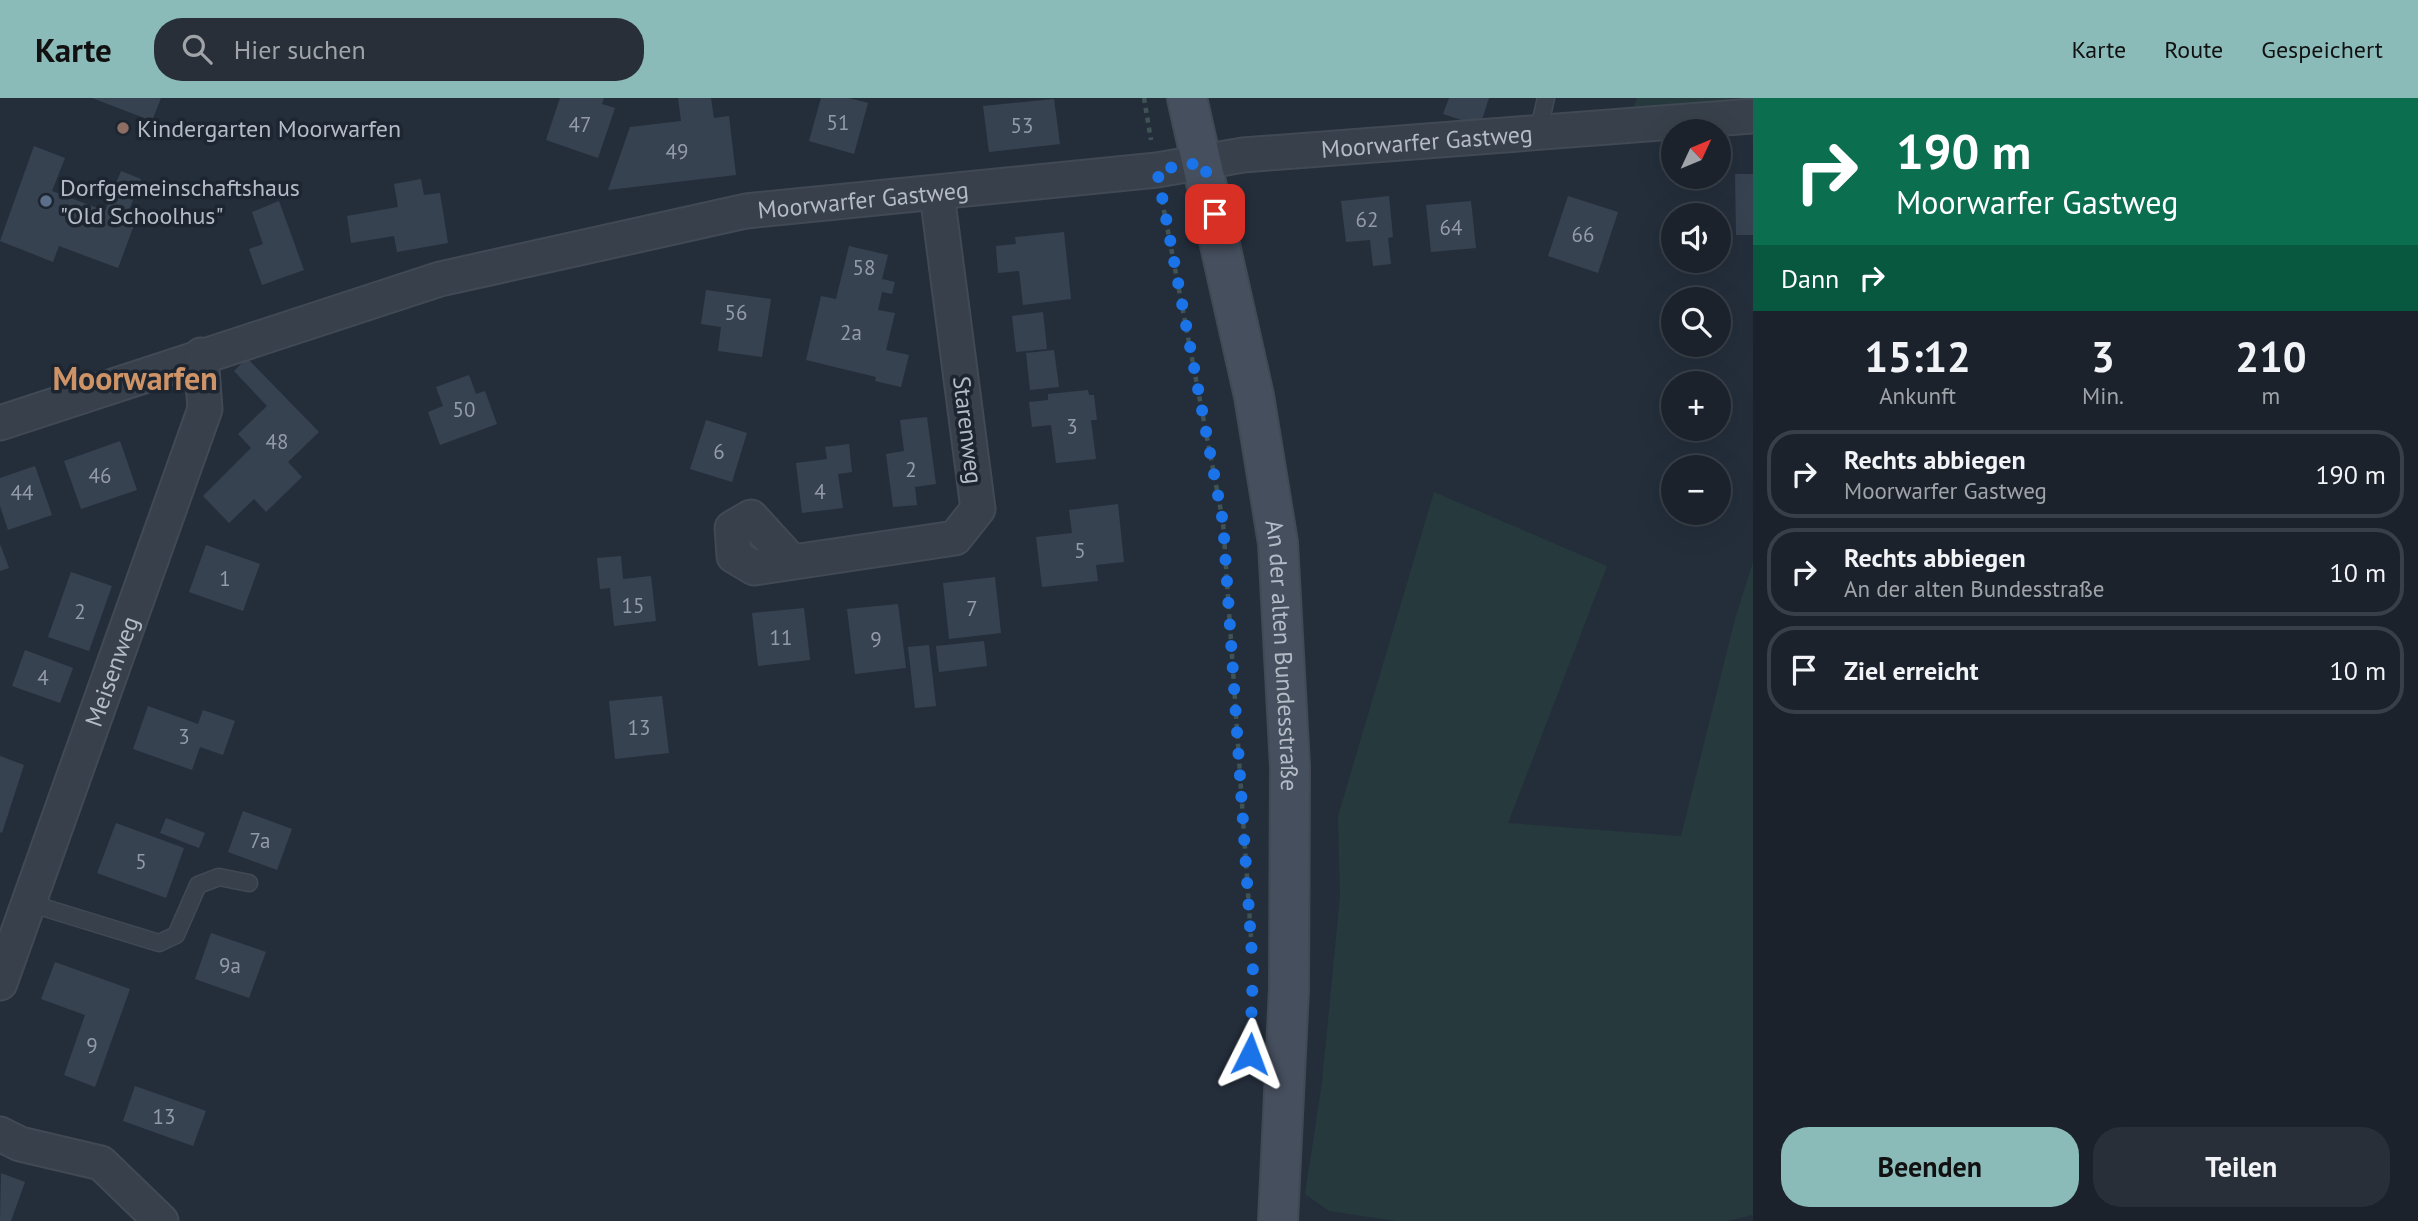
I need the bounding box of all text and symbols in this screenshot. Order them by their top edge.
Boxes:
search box [154,18,644,81]
text: Karte [35,28,112,71]
icon: search [178,30,216,68]
text: Hier suchen [234,33,366,66]
text: Karte [2071,34,2126,65]
text: Route [2164,34,2223,65]
text: Gespeichert [2261,34,2383,65]
house number: 51 [827,109,849,136]
house number: 47 [569,111,591,138]
house number: 53 [1011,112,1033,139]
place label: Kindergarten Moorwarfen [137,113,401,144]
street label: Moorwarfer Gastweg [1320,117,1534,164]
north arrow [1661,119,1731,189]
map controls [1661,119,1731,525]
text: 190 m [1896,119,2031,183]
marker: Kindergarten Moorwarfen [115,120,131,136]
icon: right [1781,126,1872,217]
house number: 49 [666,138,688,165]
place label: Dorfgemeinschaftshaus "Old Schoolhus" [60,172,300,231]
street label: Moorwarfer Gastweg [756,173,970,225]
text: Moorwarfer Gastweg [1896,181,2178,223]
pin [1185,184,1245,244]
marker: Dorfgemeinschaftshaus "Old Schoolhus" [38,193,54,209]
icon: arrive [1196,195,1234,233]
button: sound [1661,203,1731,273]
house number: 62 [1356,206,1378,233]
house number: 64 [1440,214,1462,241]
house number: 66 [1572,221,1594,248]
house number: 58 [853,254,875,281]
icon: right [1853,259,1891,297]
text: Dann [1781,262,1839,295]
button: search [1661,287,1731,357]
house number: 56 [725,299,747,326]
house number: 2a [840,319,862,346]
text: 15:12 [1864,329,1971,384]
text: 3 [2091,329,2115,384]
text: 210 [2235,329,2307,384]
district label: Moorwarfen [52,357,218,399]
button: + [1661,371,1731,441]
street label: Starenweg [946,374,990,486]
text: Ankunft [1879,381,1956,410]
text: Min. [2082,381,2124,410]
text: m [2262,381,2280,410]
house number: 50 [453,396,475,423]
house number: 3 [1066,413,1078,440]
house number: 48 [266,428,288,455]
house number: 6 [713,438,725,465]
text: Rechts abbiegen [1844,443,2026,476]
button: − [1661,455,1731,525]
icon: right [1785,455,1823,493]
house number: 2 [905,456,917,483]
text: 190 m [2315,458,2386,491]
house number: 46 [89,462,111,489]
text: Moorwarfer Gastweg [1844,476,2047,505]
house number: 4 [814,478,826,505]
house number: 44 [11,479,33,506]
street label: An der alten Bundesstraße [1259,517,1306,791]
house number: 5 [1074,537,1086,564]
text: Rechts abbiegen [1844,541,2026,574]
icon: right [1785,553,1823,591]
text: 10 m [2330,556,2386,589]
house number: 1 [219,565,231,592]
text: An der alten Bundesstraße [1844,574,2104,603]
house number: 15 [622,592,644,619]
house number: 7 [966,595,978,622]
house number: 2 [74,598,86,625]
street label: Meisenweg [77,612,145,731]
house number: 11 [770,624,792,651]
house number: 9 [870,626,882,653]
icon: arrive [1785,651,1823,689]
text: Ziel erreicht [1844,654,1979,687]
text: 10 m [2330,654,2386,687]
house number: 4 [37,664,49,691]
house number: 13 [628,714,650,741]
house number: 3 [178,723,190,750]
house number: 7a [250,827,270,854]
house number: 5 [135,848,147,875]
house number: 9a [219,952,241,979]
position arrow [1213,1017,1287,1091]
house number: 9 [86,1032,98,1059]
house number: 13 [153,1103,175,1130]
button: Beenden [1781,1127,2079,1207]
button: Teilen [2093,1127,2390,1207]

